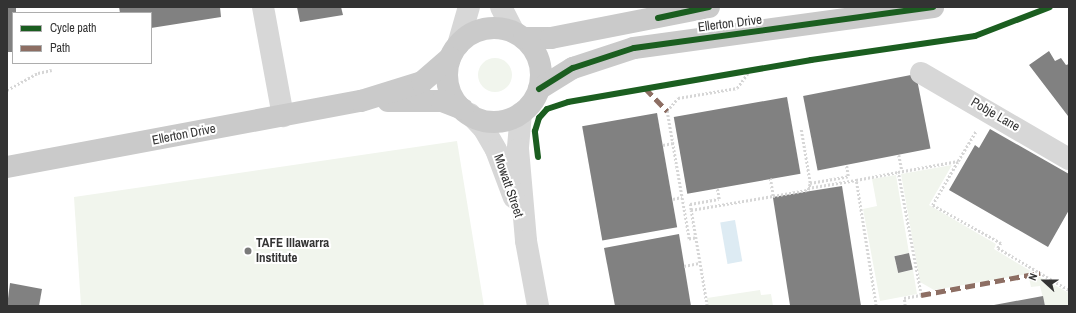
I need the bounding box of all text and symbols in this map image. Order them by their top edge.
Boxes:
legend [12,12,152,64]
street label: Ellerton Drive [697,12,763,36]
text: Cycle path [50,20,97,36]
text: Path [50,40,70,56]
street label: Pobje Lane [968,95,1022,135]
street label: Ellerton Drive [151,121,217,149]
street label: Mowatt Street [490,152,526,220]
place label: TAFE Illawarra Institute [256,236,329,267]
marker: TAFE Illawarra Institute [243,246,253,256]
north arrow [1024,261,1064,301]
text: N [1025,271,1040,282]

